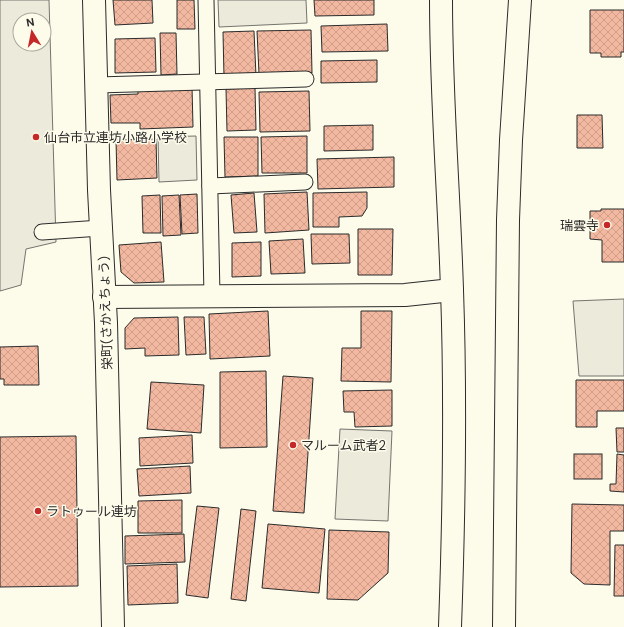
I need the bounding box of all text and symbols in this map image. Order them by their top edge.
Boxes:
north arrow [12,12,52,52]
text: N [25,15,35,30]
place label: 仙台市立連坊小路小学校 [44,129,187,146]
marker: 仙台市立連坊小路小学校 [31,132,41,142]
place label: 瑞雲寺 [560,217,599,234]
marker: 瑞雲寺 [602,220,612,230]
street label: 栄町(さかえちょう) [95,256,116,370]
place label: マルーム武者2 [301,437,386,454]
marker: マルーム武者2 [288,440,298,450]
place label: ラトゥール連坊 [46,503,137,520]
marker: ラトゥール連坊 [33,506,43,516]

